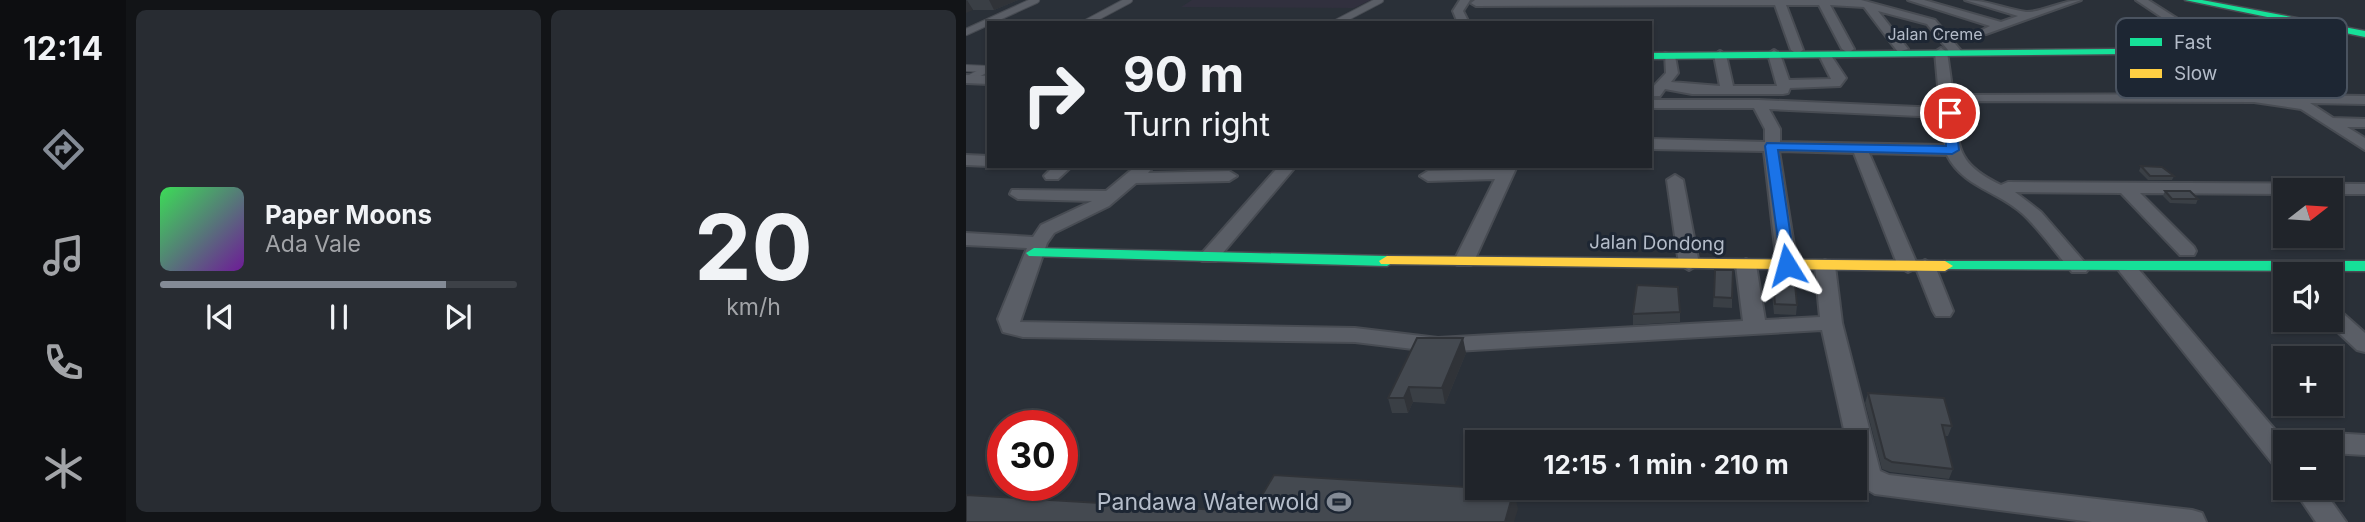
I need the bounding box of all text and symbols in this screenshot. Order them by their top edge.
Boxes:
legend [2116,18,2347,98]
street label: Jalan Creme [1887,24,1983,44]
text: 12:14 [23,29,103,68]
text: Fast [2174,31,2212,54]
text: 90 m [1123,45,1244,104]
icon: right [1008,49,1099,140]
text: Slow [2174,62,2217,85]
pin [1920,83,1980,143]
icon: arrive [1931,94,1969,132]
text: Turn right [1123,105,1270,144]
icon: directions [39,125,88,174]
north arrow [2273,178,2343,248]
map controls [2273,178,2343,500]
text: 20 [694,192,813,302]
text: Paper Moons [265,199,432,230]
position arrow [1750,228,1824,302]
text: Ada Vale [265,230,361,258]
street label: Jalan Dondong [1589,230,1725,256]
icon: music [39,231,88,280]
button: sound [2273,262,2343,332]
text: km/h [726,293,781,321]
icon: previous [201,298,239,336]
icon: pause [320,298,358,336]
icon: next [439,298,477,336]
icon: phone [39,338,88,387]
button: + [2273,346,2343,416]
speed limit sign: 30 [987,410,1078,501]
button: − [2273,430,2343,500]
icon: climate [39,444,88,493]
text: 12:15 · 1 min · 210 m [1543,449,1789,480]
place label: Pandawa Waterwold [1097,488,1319,516]
sports icon: Pandawa Waterwold [1325,488,1353,516]

